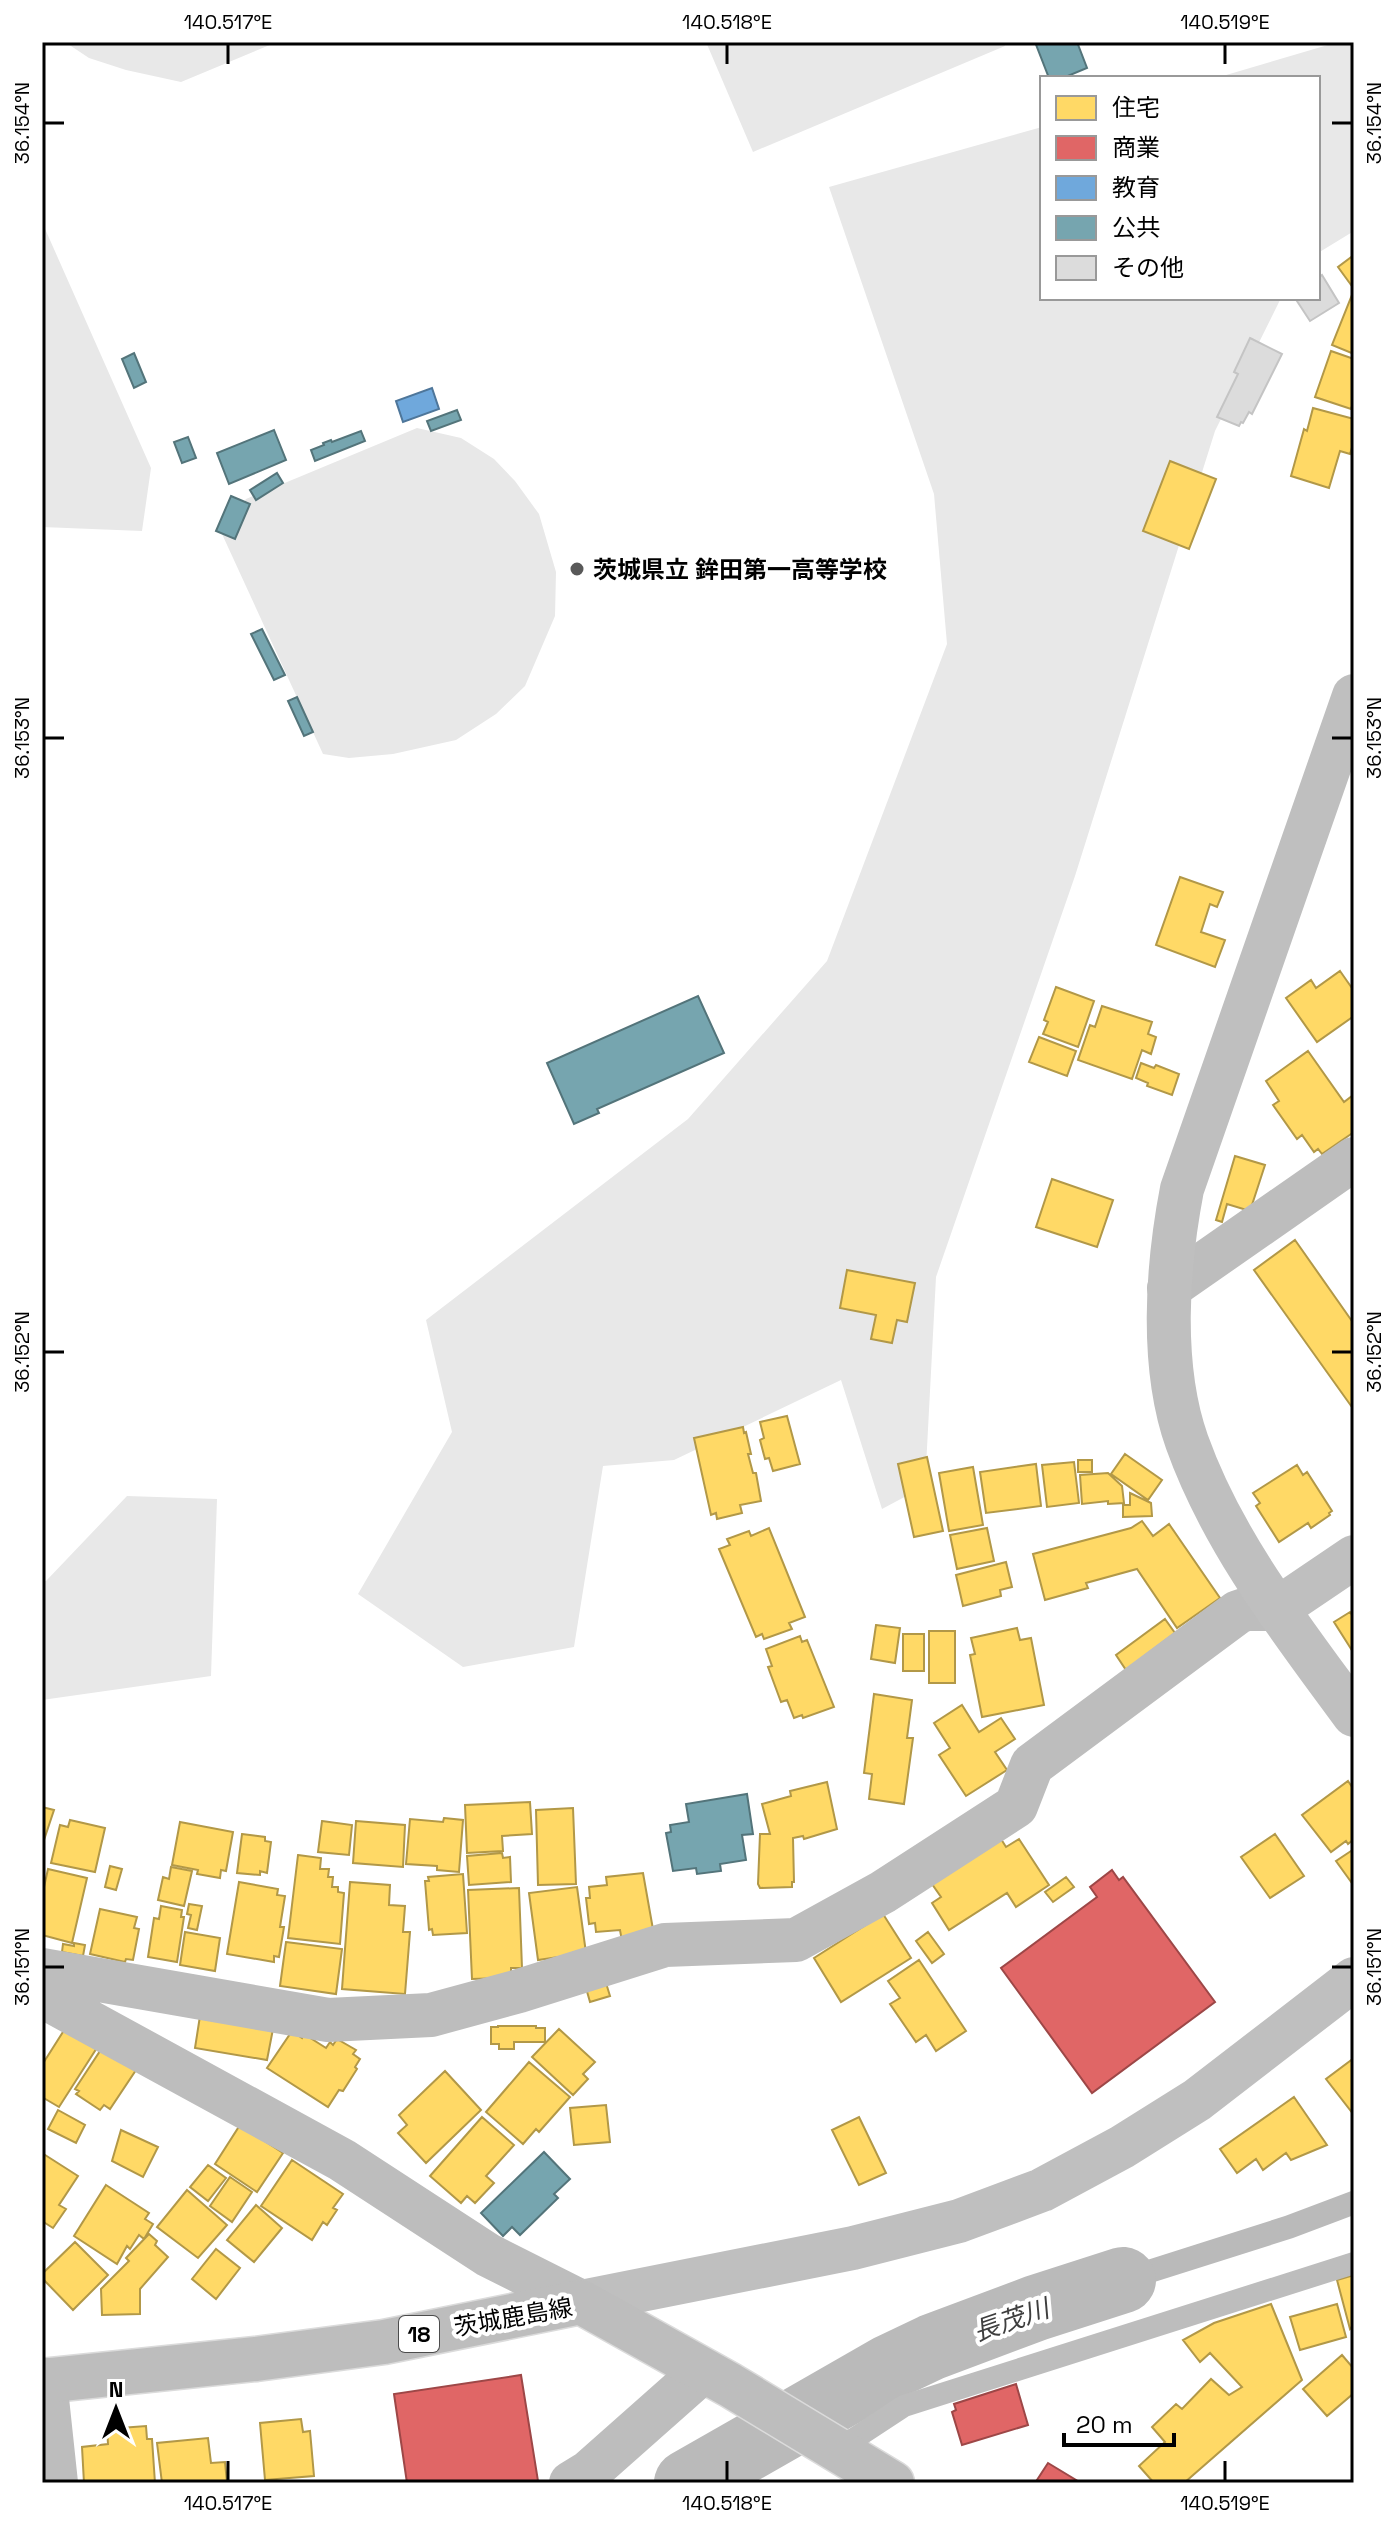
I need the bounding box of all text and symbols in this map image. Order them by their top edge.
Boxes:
text: 140.517°E [184,9,272,35]
text: 140.518°E [682,9,772,35]
text: 140.519°E [1180,9,1270,35]
legend [1040,76,1320,300]
text: 36.154°N [9,82,35,164]
text: 36.154°N [1361,82,1387,164]
text: 住宅 [1112,92,1160,123]
text: 商業 [1112,132,1160,163]
text: 教育 [1112,172,1160,203]
text: 公共 [1112,212,1160,243]
text: その他 [1112,252,1184,283]
place label: 茨城県立 鉾田第一高等学校 [593,554,887,585]
marker: 茨城県立 鉾田第一高等学校 [568,560,586,578]
text: 36.153°N [9,697,35,779]
text: 36.153°N [1361,697,1387,779]
text: 36.152°N [9,1311,35,1393]
text: 36.152°N [1361,1311,1387,1393]
text: 36.151°N [9,1928,35,2006]
text: 36.151°N [1361,1928,1387,2006]
water label: 長茂川 [969,2290,1056,2349]
street label: 茨城鹿島線 [451,2291,575,2343]
road number: 18 [399,2316,439,2352]
north arrow [76,2369,156,2449]
text: N [109,2375,123,2403]
scale bar [1064,2397,1174,2447]
text: 20 m [1076,2409,1133,2440]
text: 140.517°E [184,2490,272,2516]
text: 140.518°E [682,2490,772,2516]
text: 140.519°E [1180,2490,1270,2516]

